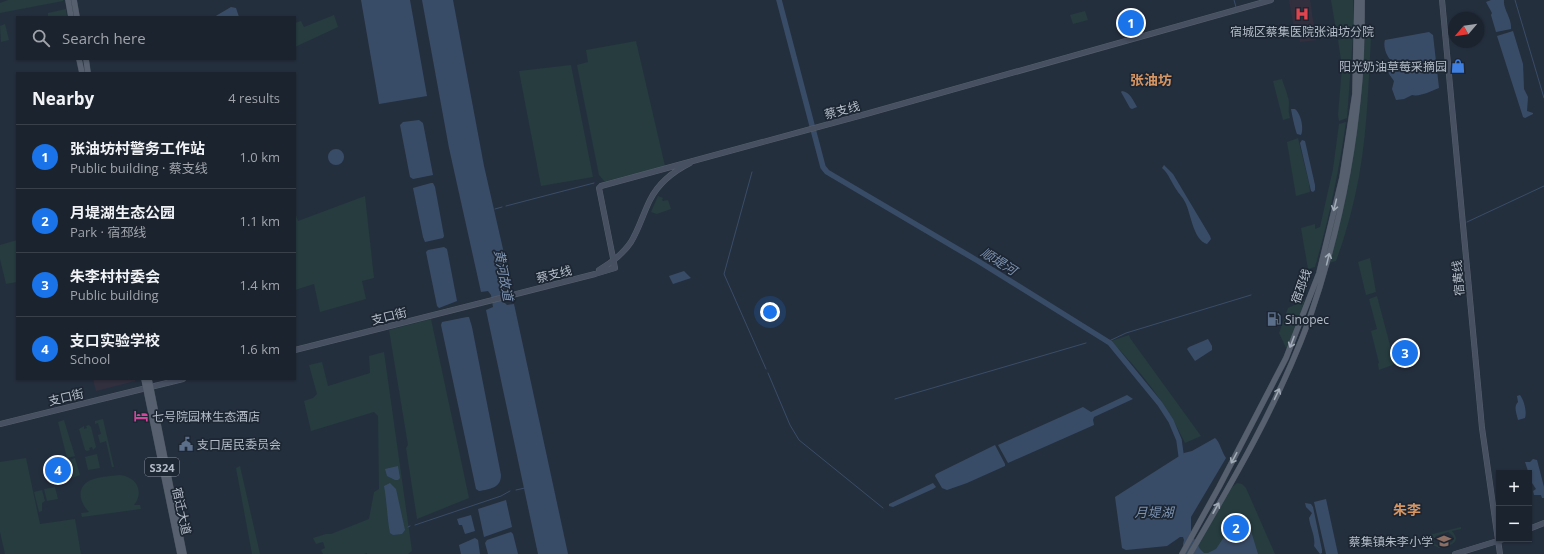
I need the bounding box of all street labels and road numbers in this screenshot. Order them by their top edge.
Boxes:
street label: 蔡支线 [822,97,862,123]
street label: 宿黄线 [1448,259,1468,297]
street label: 蔡支线 [534,261,574,287]
street label: 宿邳线 [1287,266,1315,306]
street label: 支口街 [369,303,409,329]
street label: 支口街 [47,385,85,409]
road number: S324 [145,458,179,476]
street label: 宿迁大道 [169,486,195,536]

